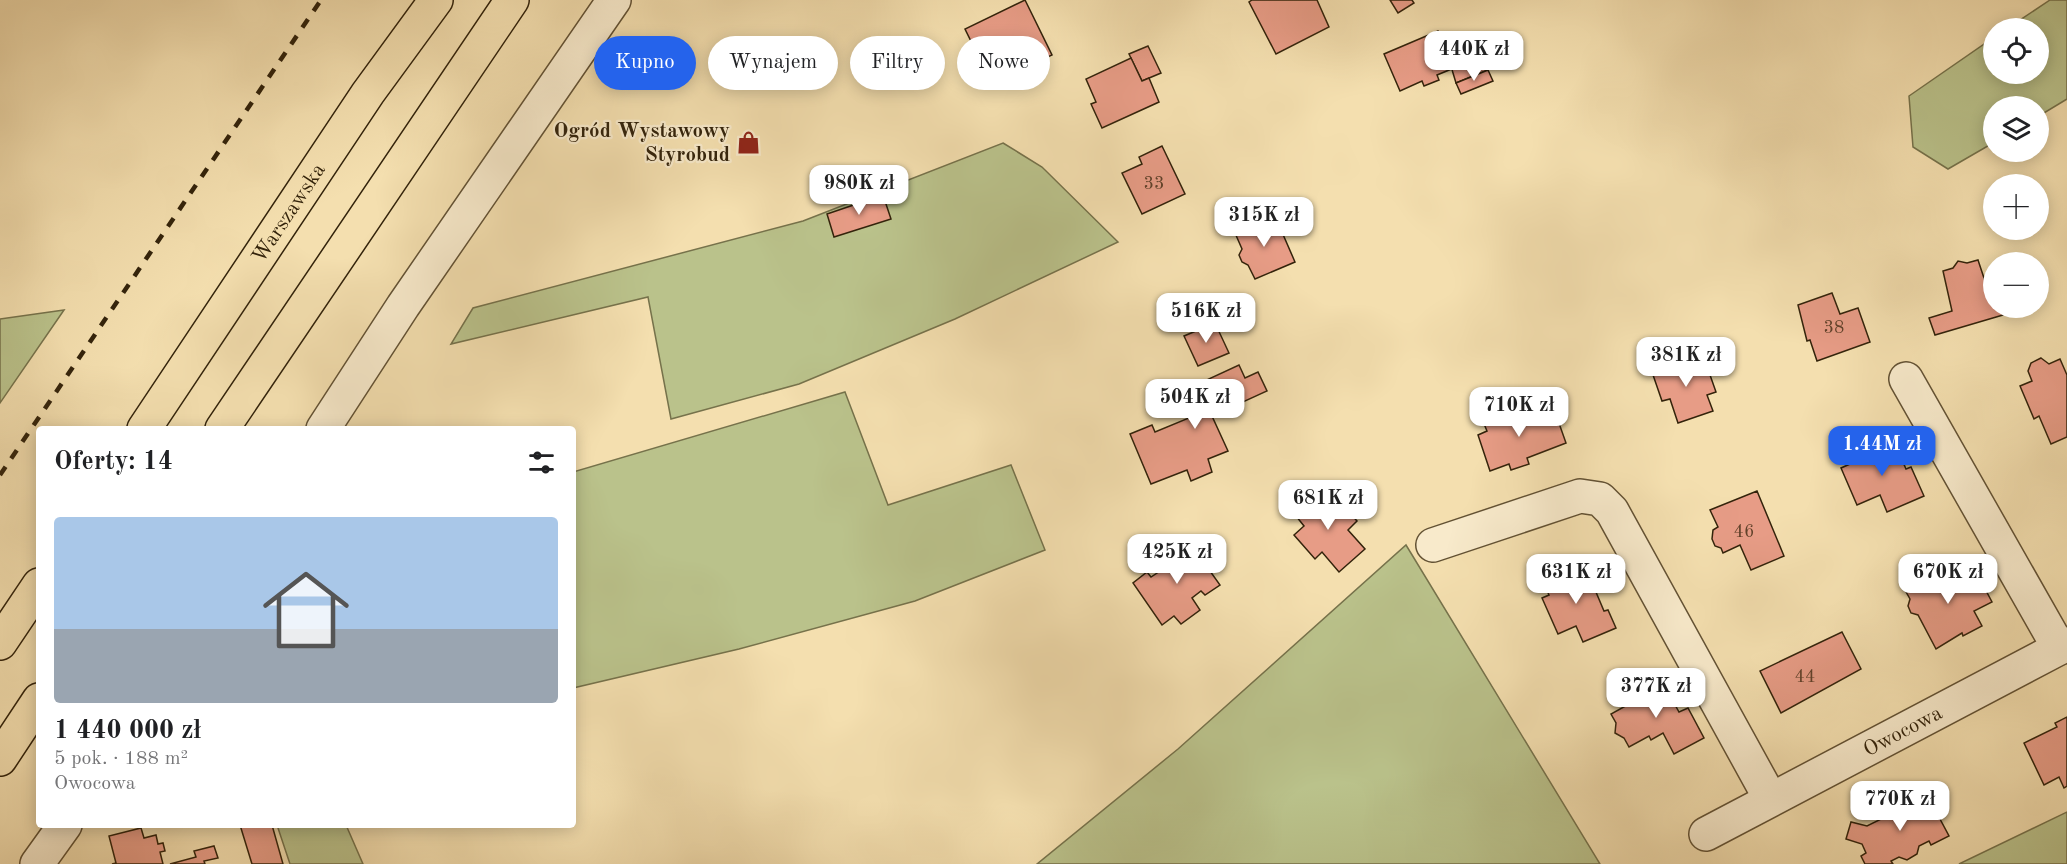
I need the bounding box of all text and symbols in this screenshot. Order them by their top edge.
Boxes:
map controls [1983,18,2049,318]
button: locate [1983,18,2049,84]
pin: 440K zł [1419,31,1529,82]
chip: Kupno [594,36,696,90]
chip: Wynajem [708,36,838,90]
chip: Filtry [850,36,945,90]
chip: Nowe [957,36,1050,90]
text: 440K zł [1438,40,1510,60]
button: layers [1983,96,2049,162]
place label: Ogród Wystawowy Styrobud [553,121,730,166]
shop icon: Ogród Wystawowy Styrobud [735,129,761,155]
street label: Warszawska [249,160,330,267]
pin: 980K zł [804,165,914,216]
text: 980K zł [823,174,895,194]
button: + [1983,174,2049,240]
house number: 33 [1144,175,1164,193]
pin: 315K zł [1209,197,1319,248]
text: 315K zł [1228,206,1300,226]
button: − [1983,252,2049,318]
pin: 516K zł [1151,293,1261,344]
text: 516K zł [1170,302,1242,322]
house number: 38 [1824,319,1844,337]
pin: 381K zł [1631,337,1741,388]
text: 381K zł [1650,346,1722,366]
pin: 504K zł [1140,379,1250,430]
pin: 710K zł [1464,387,1574,438]
text: 504K zł [1159,388,1231,408]
text: 710K zł [1483,396,1555,416]
pin: 1.44M zł [1820,426,1944,477]
text: 1.44M zł [1842,435,1922,455]
icon: filters [525,446,558,479]
text: Oferty: 14 [54,449,173,475]
pin: 681K zł [1273,480,1383,531]
text: 681K zł [1292,489,1364,509]
house number: 46 [1734,523,1754,541]
pin: 425K zł [1122,534,1232,585]
text: 425K zł [1141,543,1213,563]
pin: 631K zł [1521,554,1631,605]
pin: 670K zł [1893,554,2003,605]
icon: home [252,556,360,664]
text: 631K zł [1540,563,1612,583]
text: 670K zł [1912,563,1984,583]
pin: 377K zł [1601,668,1711,719]
house number: 44 [1795,668,1815,686]
text: 377K zł [1620,677,1692,697]
street label: Owocowa [1860,703,1946,761]
text: 1 440 000 zł [54,718,201,744]
text: 5 pok. · 188 m² [54,749,188,769]
text: Owocowa [54,774,136,794]
pin: 770K zł [1845,781,1955,832]
text: 770K zł [1864,790,1936,810]

